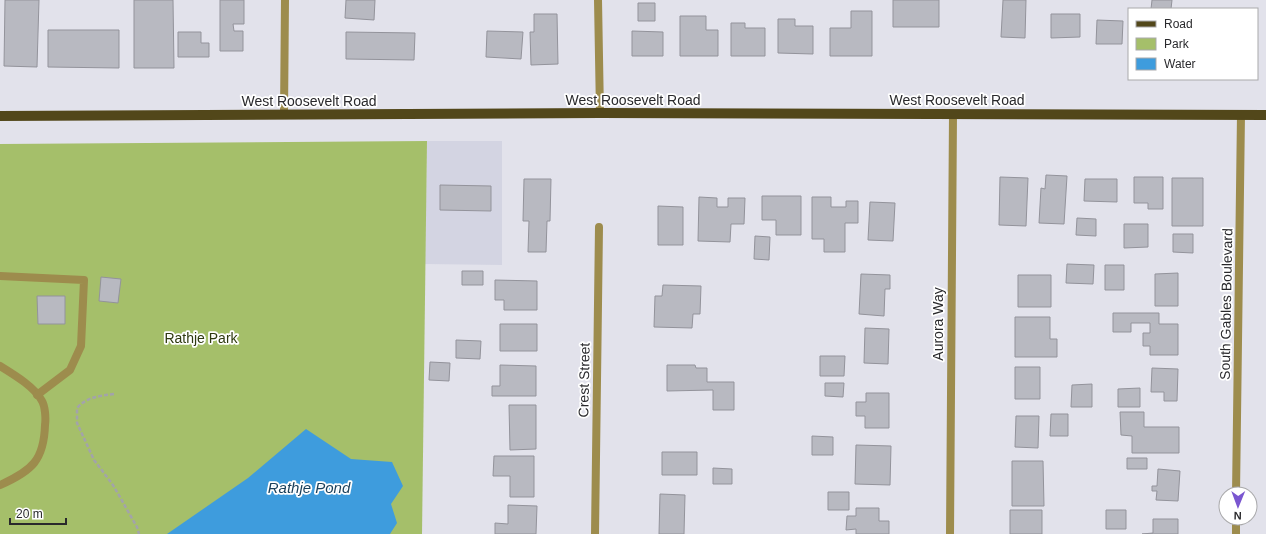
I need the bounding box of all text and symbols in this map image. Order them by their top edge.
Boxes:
legend [1128,8,1258,80]
text: Road [1164,17,1193,31]
text: Park [1164,37,1190,51]
text: Water [1164,57,1196,71]
street label: West Roosevelt Road [565,92,701,108]
street label: West Roosevelt Road [889,92,1025,108]
street label: West Roosevelt Road [241,93,377,109]
street label: South Gables Boulevard [1217,228,1235,380]
street label: Aurora Way [930,287,946,361]
park label: Rathje Park [164,330,239,346]
street label: Crest Street [575,342,593,417]
water label: Rathje Pond [268,479,351,496]
north arrow [1218,486,1258,526]
scale bar [10,500,66,526]
text: 20 m [16,507,43,521]
text: N [1234,510,1242,522]

